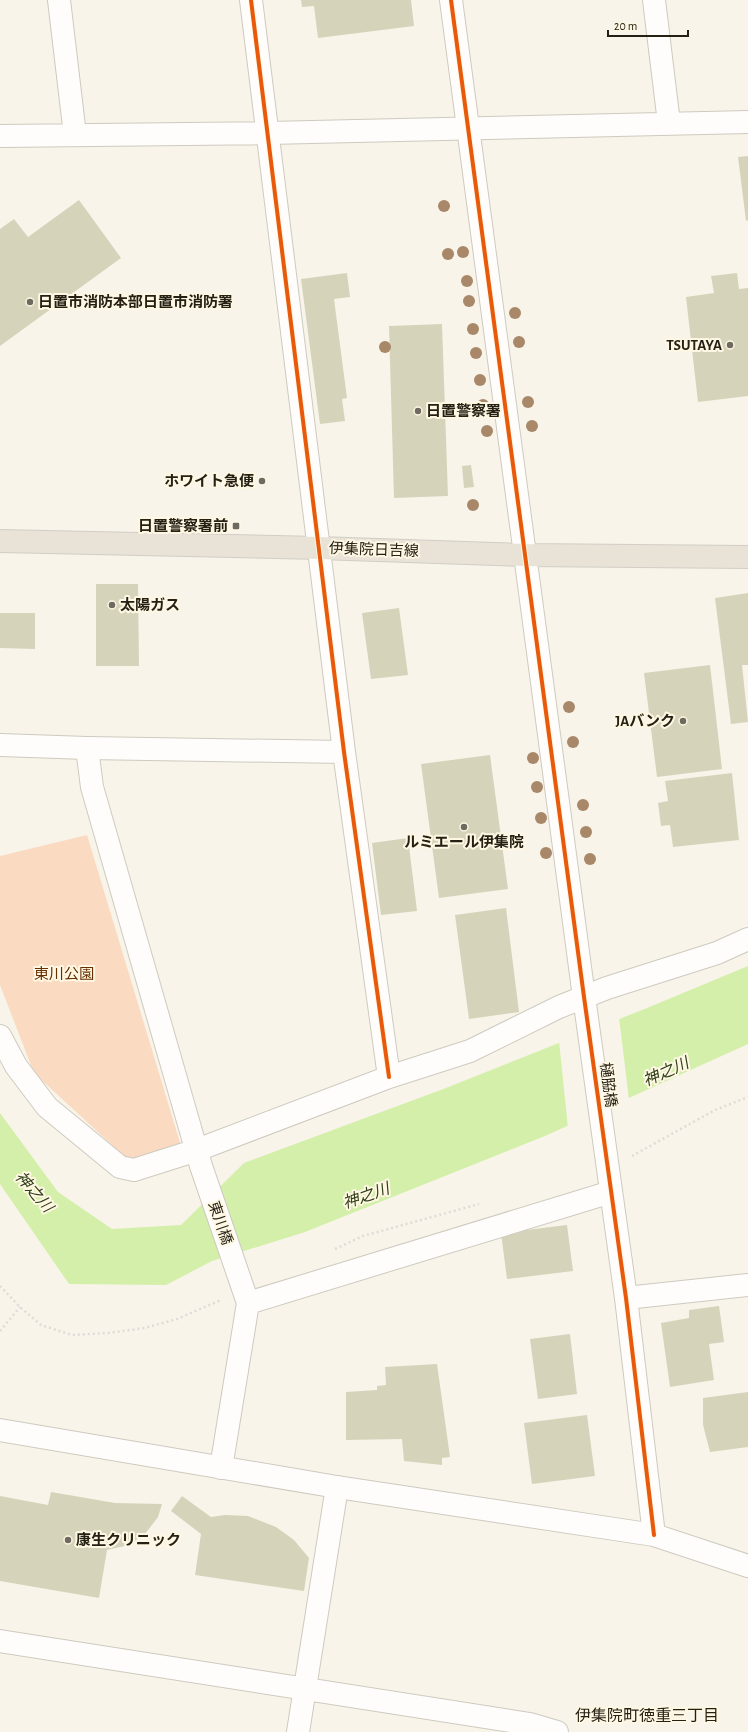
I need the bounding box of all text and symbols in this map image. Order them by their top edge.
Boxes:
scale bar [608,12,688,38]
text: 20 m [614,20,637,32]
place label: 日置市消防本部日置市消防署 [38,294,233,310]
marker: 日置市消防本部日置市消防署 [25,297,35,307]
place label: TSUTAYA [666,338,722,353]
marker: TSUTAYA [725,340,735,350]
place label: 日置警察署 [426,403,501,419]
marker: 日置警察署 [413,406,423,416]
place label: ホワイト急便 [164,473,254,489]
marker: ホワイト急便 [257,476,267,486]
place label: 日置警察署前 [138,517,228,534]
marker: 日置警察署前 [231,521,241,531]
street label: 伊集院日吉線 [329,540,419,559]
place label: 太陽ガス [120,597,180,613]
marker: 太陽ガス [107,600,117,610]
place label: JAバンク [615,713,675,729]
marker: JAバンク [678,716,688,726]
marker: ルミエール伊集院 [459,822,469,832]
place label: ルミエール伊集院 [404,834,524,850]
park label: 東川公園 [34,966,94,982]
water label: 神之川 [640,1053,693,1089]
street label: 樋脇橋 [597,1062,620,1108]
water label: 神之川 [12,1168,58,1217]
water label: 神之川 [340,1179,393,1211]
street label: 東川橋 [206,1199,235,1247]
place label: 康⽣クリニック [76,1532,181,1548]
marker: 康⽣クリニック [63,1535,73,1545]
district label: 伊集院町徳重三丁目 [575,1707,719,1724]

